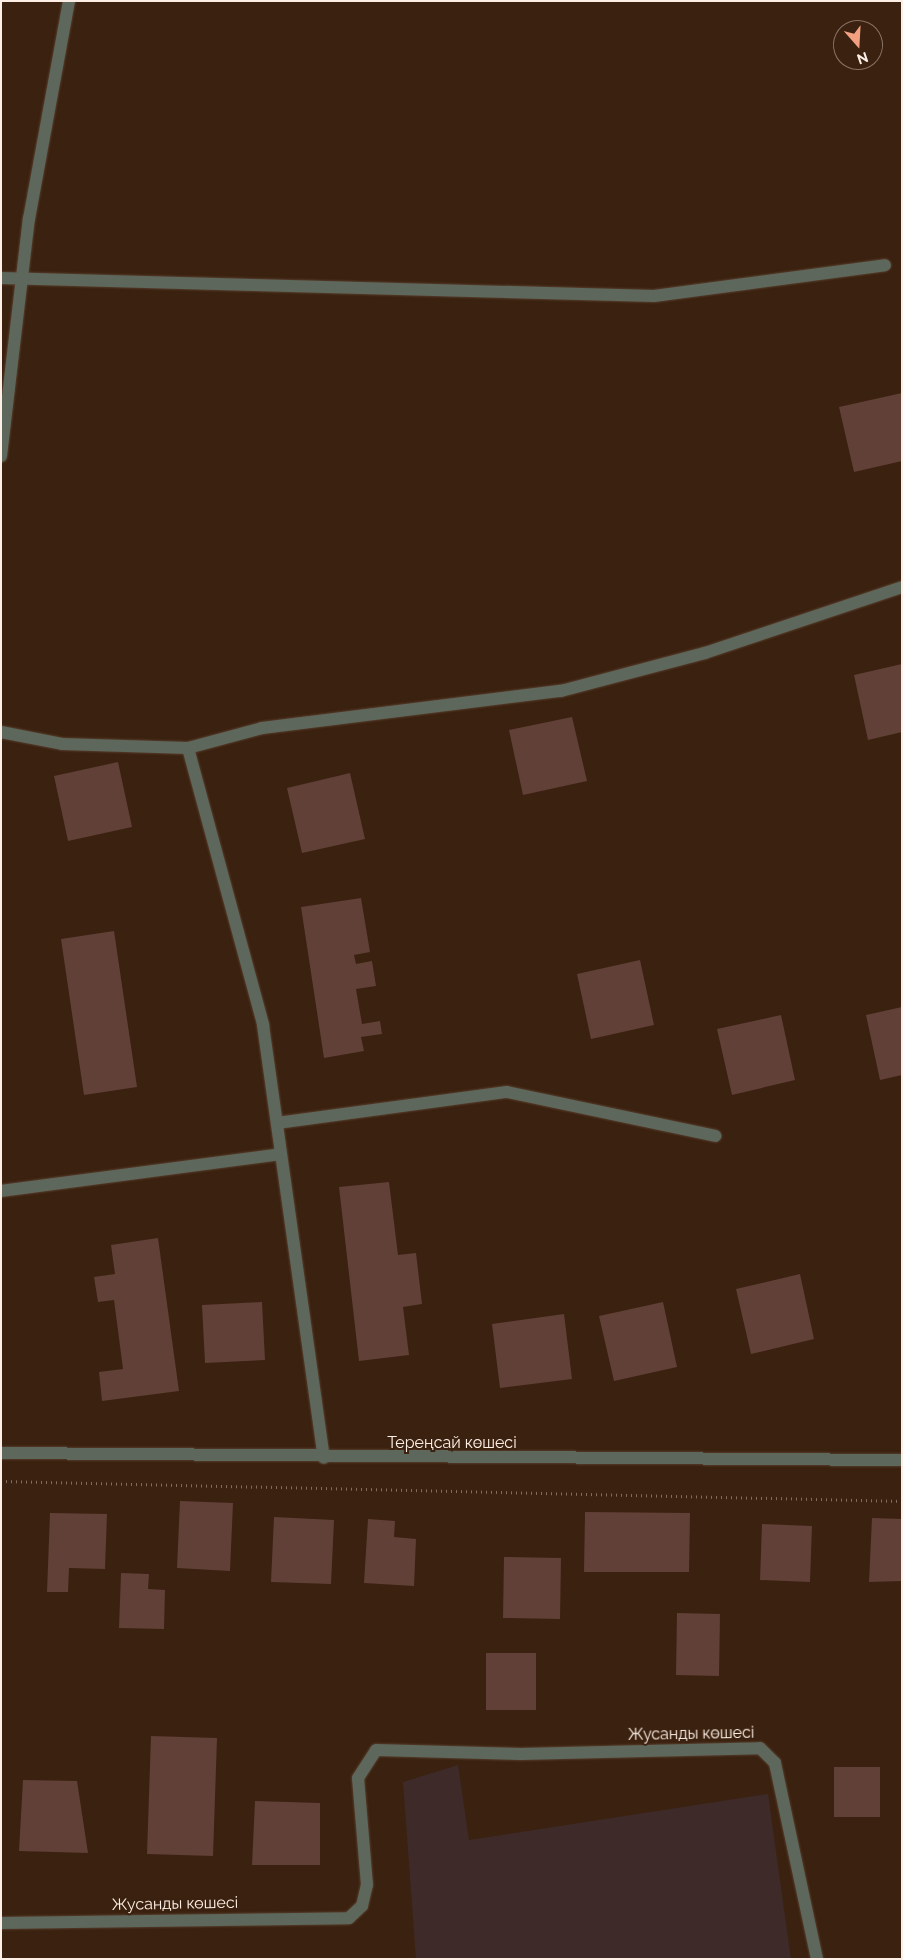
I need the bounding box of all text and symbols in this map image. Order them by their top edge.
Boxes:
north arrow [833,20,883,70]
text: N [855,49,870,68]
street label: Тереңсай көшесі [387,1433,517,1453]
street label: Жусанды көшесі [628,1723,754,1745]
street label: Жусанды көшесі [112,1893,238,1915]

